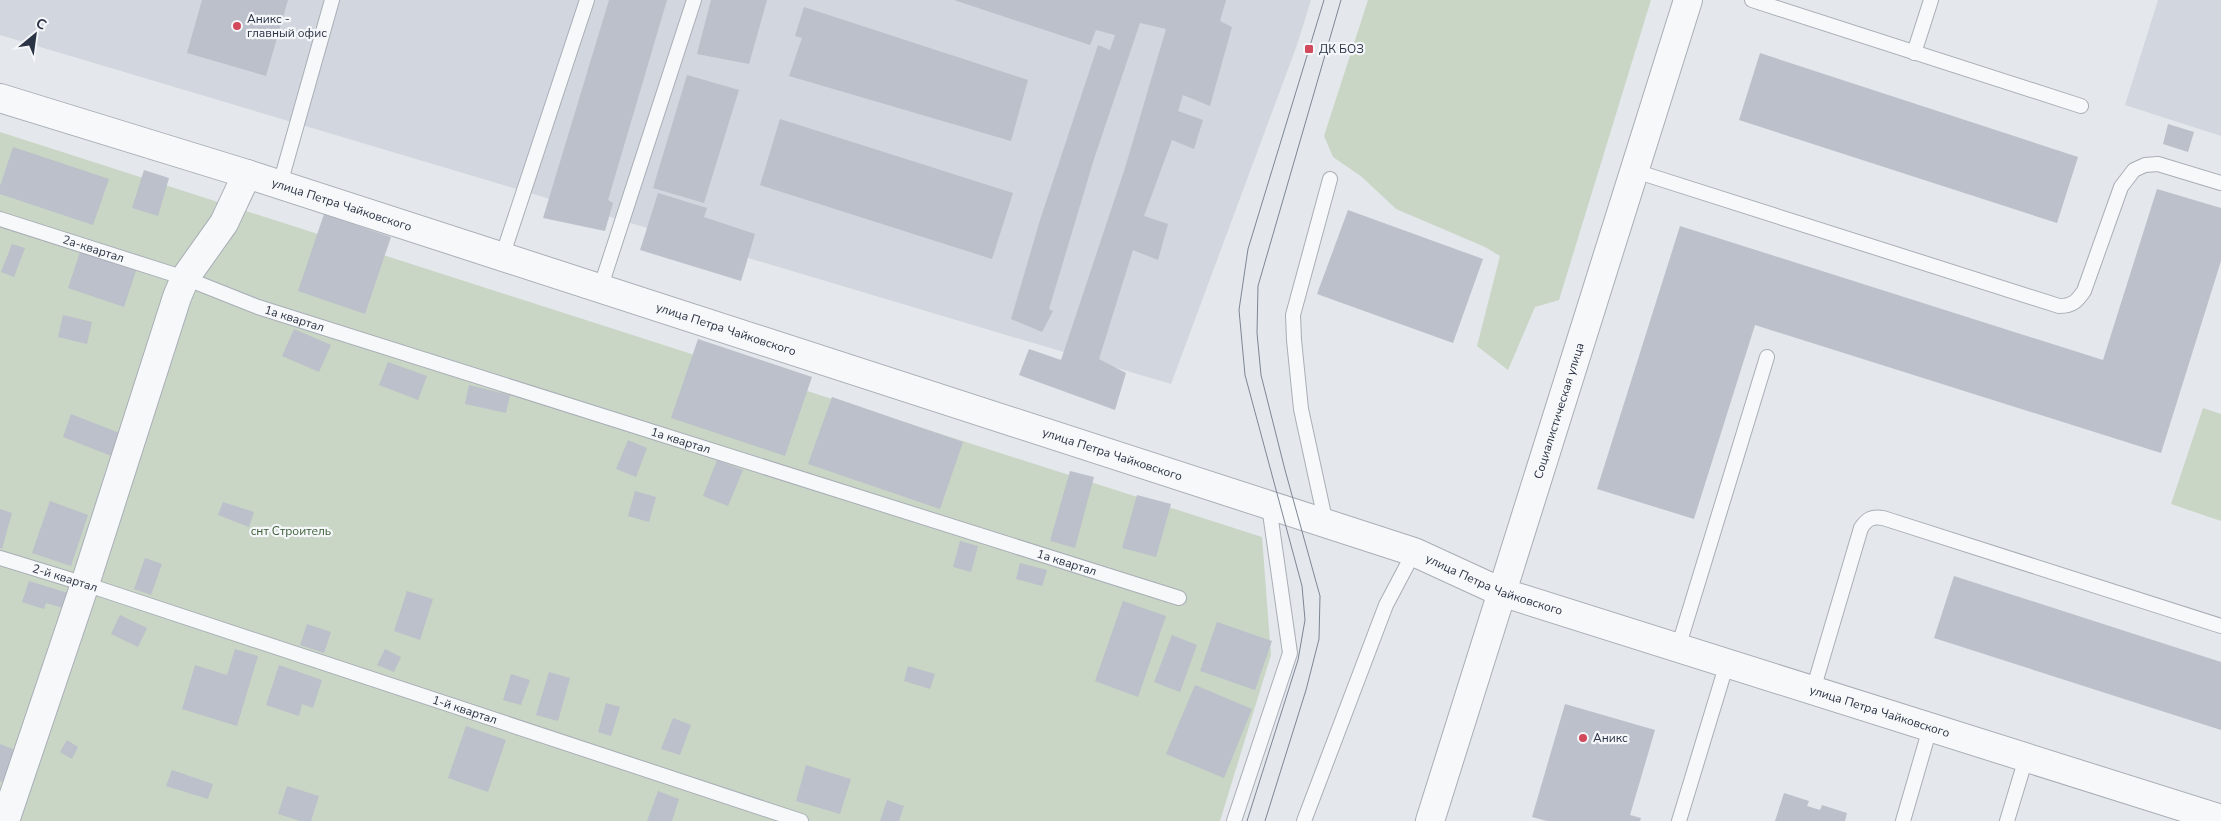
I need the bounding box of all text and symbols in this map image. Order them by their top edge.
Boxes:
north arrow [10,10,60,60]
place label: Аникс - главный офис [247,11,327,41]
text: С [32,13,50,35]
marker: Аникс - главный офис [231,20,243,32]
place label: ДК БОЗ [1319,41,1364,57]
marker: ДК БОЗ [1303,43,1315,55]
street label: улица Петра Чайковского [270,175,414,235]
street label: 2а-квартал [60,231,126,266]
street label: улица Петра Чайковского [654,299,798,359]
street label: 1а квартал [263,302,326,335]
street label: Социалистическая улица [1530,341,1588,481]
street label: 1а квартал [649,424,713,458]
street label: улица Петра Чайковского [1040,424,1185,484]
park label: снт Строитель [251,523,331,539]
street label: 1а квартал [1035,546,1099,580]
street label: улица Петра Чайковского [1423,550,1565,619]
street label: 2-й квартал [30,560,100,596]
street label: улица Петра Чайковского [1808,682,1952,741]
street label: 1-й квартал [430,692,499,728]
place label: Аникс [1593,730,1628,746]
marker: Аникс [1577,732,1589,744]

